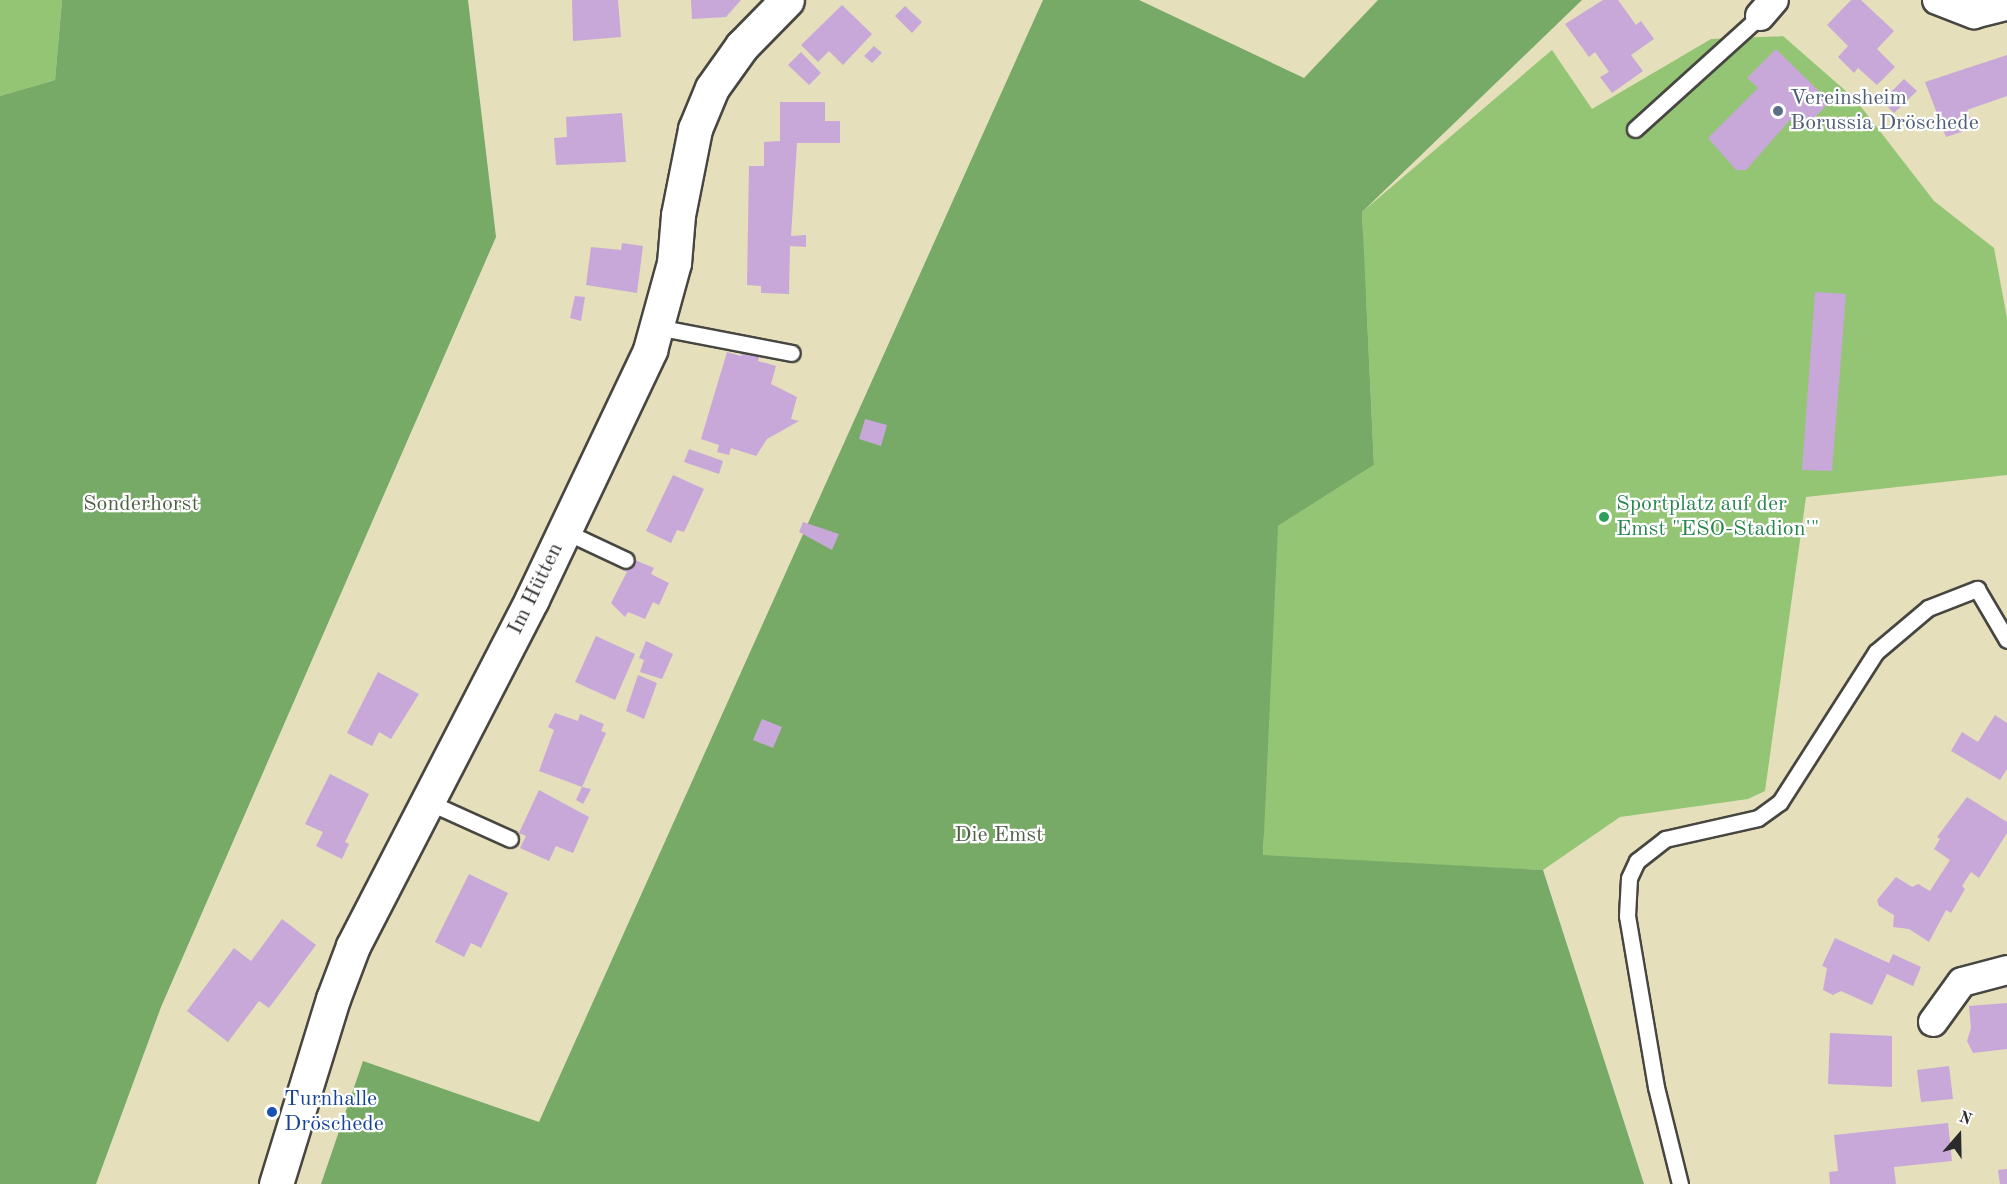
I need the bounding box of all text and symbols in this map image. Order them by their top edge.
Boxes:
place label: Vereinsheim Borussia Dröschede [1790,85,1979,136]
marker: Vereinsheim Borussia Dröschede [1771,104,1785,118]
place label: Sportplatz auf der Emst "ESO-Stadion'" [1616,491,1819,542]
park label: Sonderhorst [83,492,199,518]
marker: Sportplatz auf der Emst "ESO-Stadion'" [1597,510,1611,524]
street label: Im Hütten [502,539,570,639]
park label: Die Emst [954,823,1044,849]
place label: Turnhalle Dröschede [284,1086,384,1138]
marker: Turnhalle Dröschede [265,1105,279,1119]
north arrow [1929,1106,1989,1166]
text: N [1957,1109,1974,1129]

